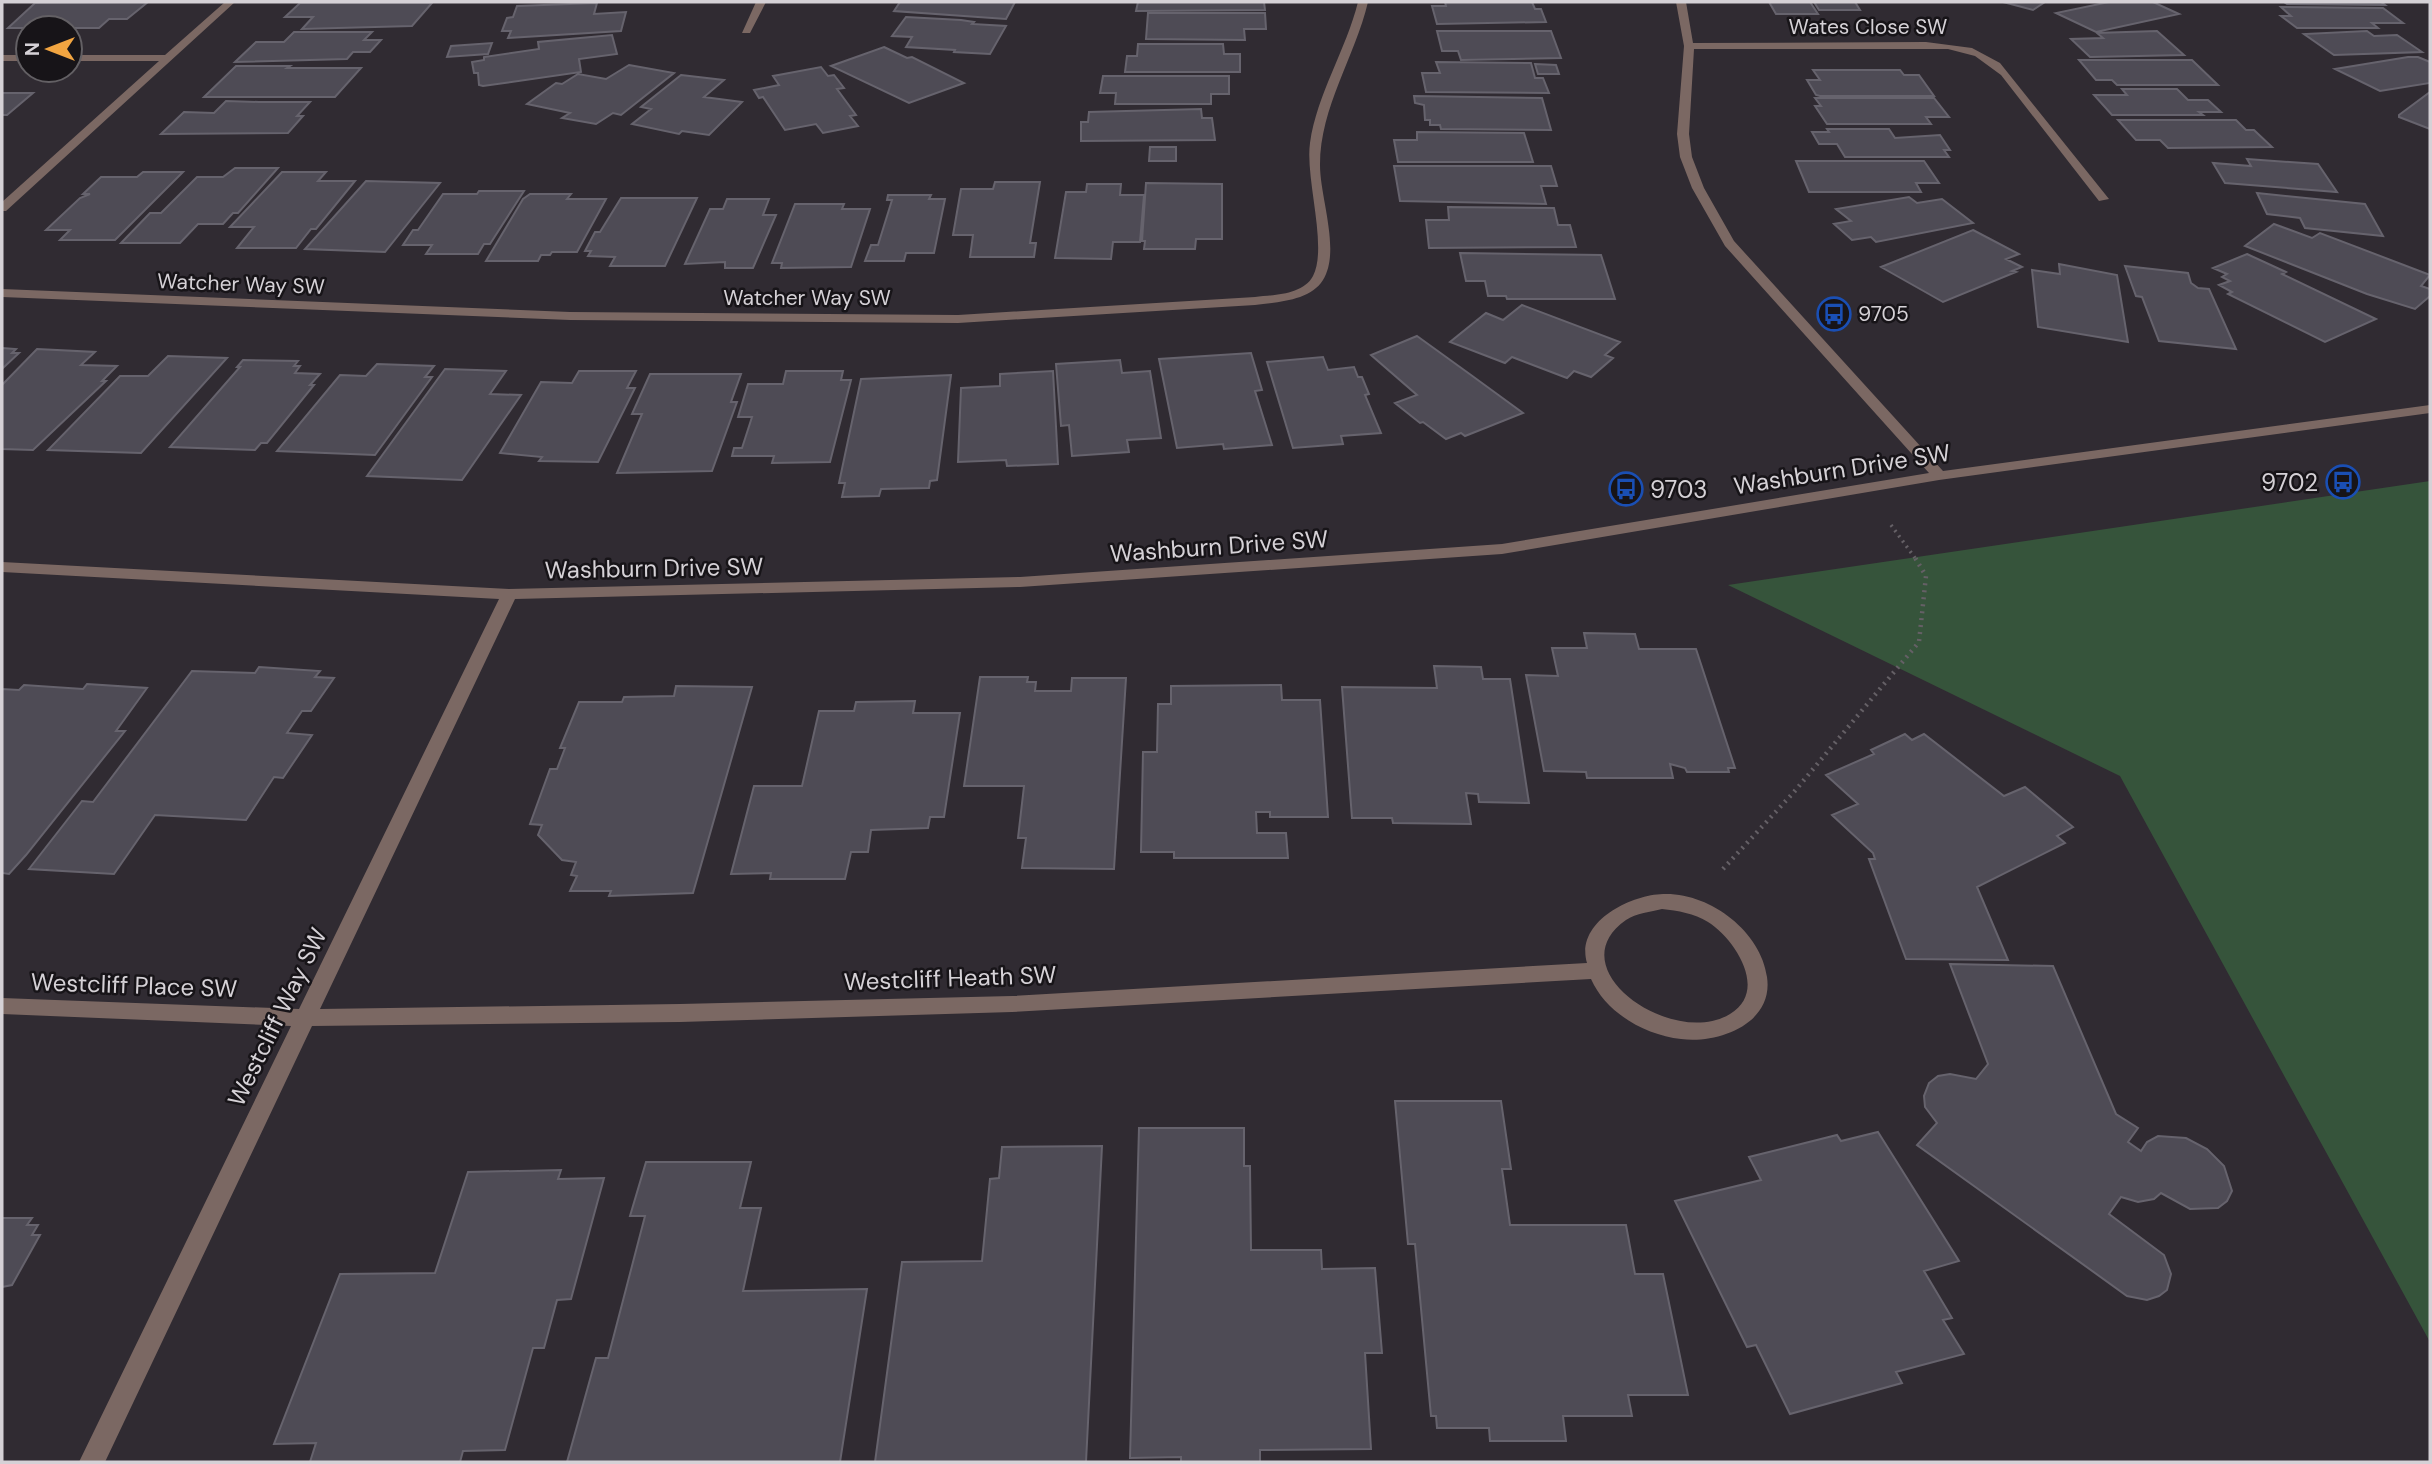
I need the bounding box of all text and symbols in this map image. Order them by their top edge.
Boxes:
street label: Wates Close SW [1789,13,1947,41]
north arrow [14,14,84,84]
text: N [20,42,45,56]
street label: Watcher Way SW [157,267,325,301]
street label: Watcher Way SW [723,284,891,312]
bus stop icon: 9705 [1815,295,1853,333]
place label: 9705 [1858,300,1909,328]
street label: Washburn Drive SW [1732,437,1952,501]
bus stop icon: 9702 [2324,463,2362,501]
place label: 9702 [2261,467,2318,498]
bus stop icon: 9703 [1607,470,1645,508]
place label: 9703 [1650,474,1708,505]
street label: Washburn Drive SW [1109,523,1329,569]
street label: Washburn Drive SW [544,551,764,585]
street label: Westcliff Way SW [220,923,334,1111]
street label: Westcliff Heath SW [843,959,1057,997]
street label: Westcliff Place SW [30,966,238,1004]

